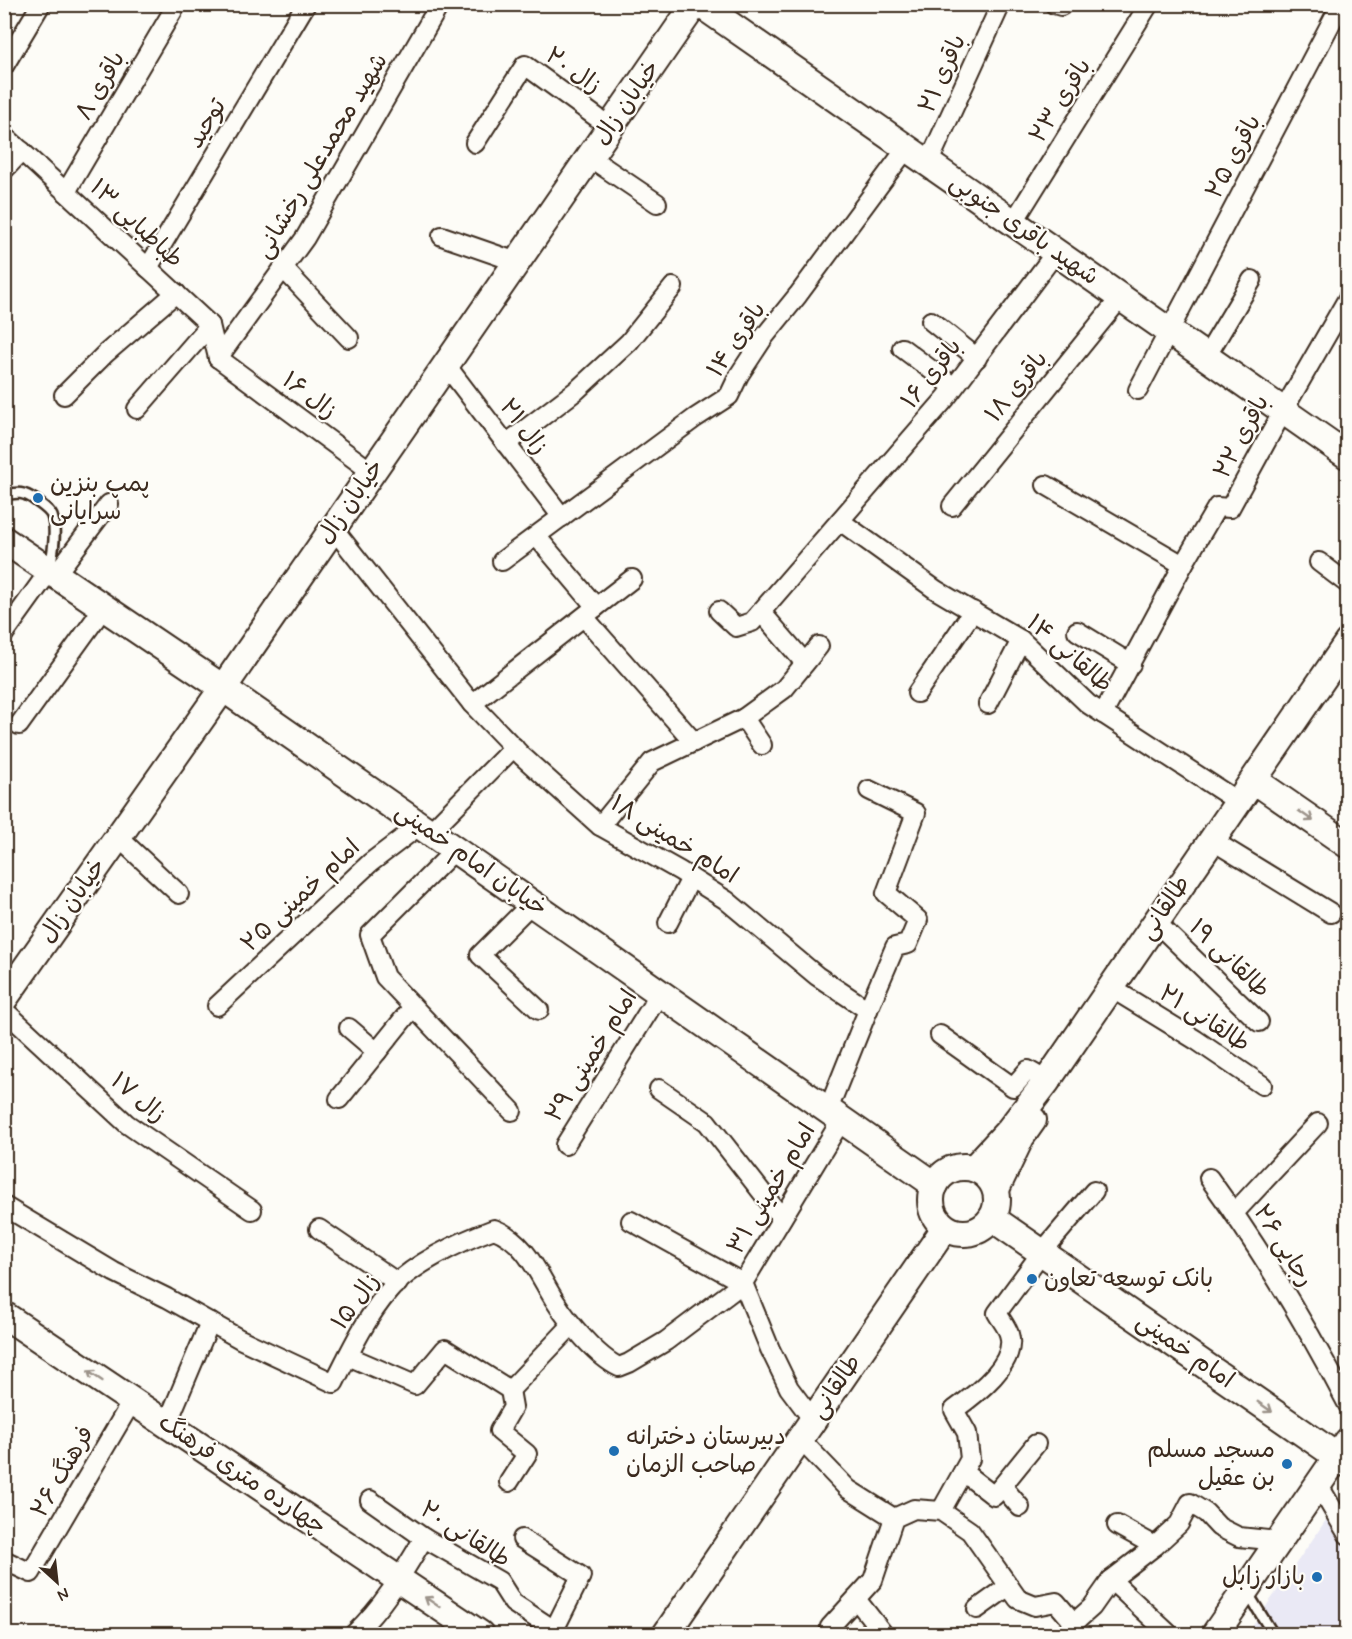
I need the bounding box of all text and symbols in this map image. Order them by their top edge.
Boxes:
street label: باقری ۲۱ [912,30,974,118]
street label: زال ۲۰ [539,41,607,101]
street label: باقری ۸ [69,46,133,126]
street label: شهید محمدعلی رخشانی [248,48,396,264]
street label: باقری ۲۳ [1023,53,1099,149]
street label: خیابان زال [586,54,668,152]
street label: توحید [180,92,234,155]
street label: باقری ۲۵ [1199,110,1269,204]
street label: شهید باقری جنوبی [943,167,1105,293]
street label: طباطبایی ۱۳ [83,173,189,275]
street label: باقری ۱۴ [700,296,774,384]
street label: باقری ۱۶ [895,332,969,416]
street label: باقری ۱۸ [979,345,1055,429]
street label: زال ۱۶ [275,365,343,427]
street label: باقری ۲۲ [1207,390,1277,484]
street label: زال ۲۱ [492,393,554,461]
street label: خیابان زال [310,453,392,551]
place label: پمپ بنزین سرایانی [50,469,150,528]
marker: پمپ بنزین سرایانی [31,491,45,505]
street label: طالقانی ۱۴ [1019,608,1119,700]
street label: امام خمینی ۱۸ [604,788,744,892]
street label: خیابان امام خمینی [388,796,553,925]
one-way arrow [1297,810,1313,822]
street label: امام خمینی ۲۵ [235,833,368,960]
street label: خیابان زال [32,852,114,950]
street label: طالقانی [1132,870,1198,946]
street label: طالقانی ۱۹ [1182,913,1276,1005]
street label: طالقانی ۲۱ [1152,978,1256,1060]
street label: امام خمینی ۲۹ [539,984,646,1129]
street label: زال ۱۷ [104,1066,172,1130]
street label: امام خمینی ۳۱ [721,1118,824,1261]
street label: رجایی ۲۶ [1246,1199,1320,1293]
place label: بانک توسعه تعاون [1044,1264,1213,1295]
street label: زال ۱۵ [325,1267,387,1337]
marker: بانک توسعه تعاون [1025,1272,1039,1286]
street label: امام خمینی [1129,1306,1240,1397]
street label: طالقانی [803,1349,869,1425]
one-way arrow [88,1370,104,1382]
one-way arrow [1256,1401,1272,1413]
street label: چهارده متری فرهنگ [152,1407,332,1543]
street label: فرهنگ ۲۶ [24,1421,102,1523]
place label: دبیرستان دخترانه صاحب الزمان [626,1422,786,1481]
place label: مسجد مسلم بن عقیل [1147,1435,1275,1494]
marker: دبیرستان دخترانه صاحب الزمان [607,1444,621,1458]
marker: مسجد مسلم بن عقیل [1280,1457,1294,1471]
street label: طالقانی ۲۰ [414,1494,516,1576]
north arrow [27,1552,87,1612]
place label: بازار زابل [1222,1562,1305,1593]
marker: بازار زابل [1310,1570,1324,1584]
text: N [54,1582,73,1606]
one-way arrow [424,1596,440,1608]

